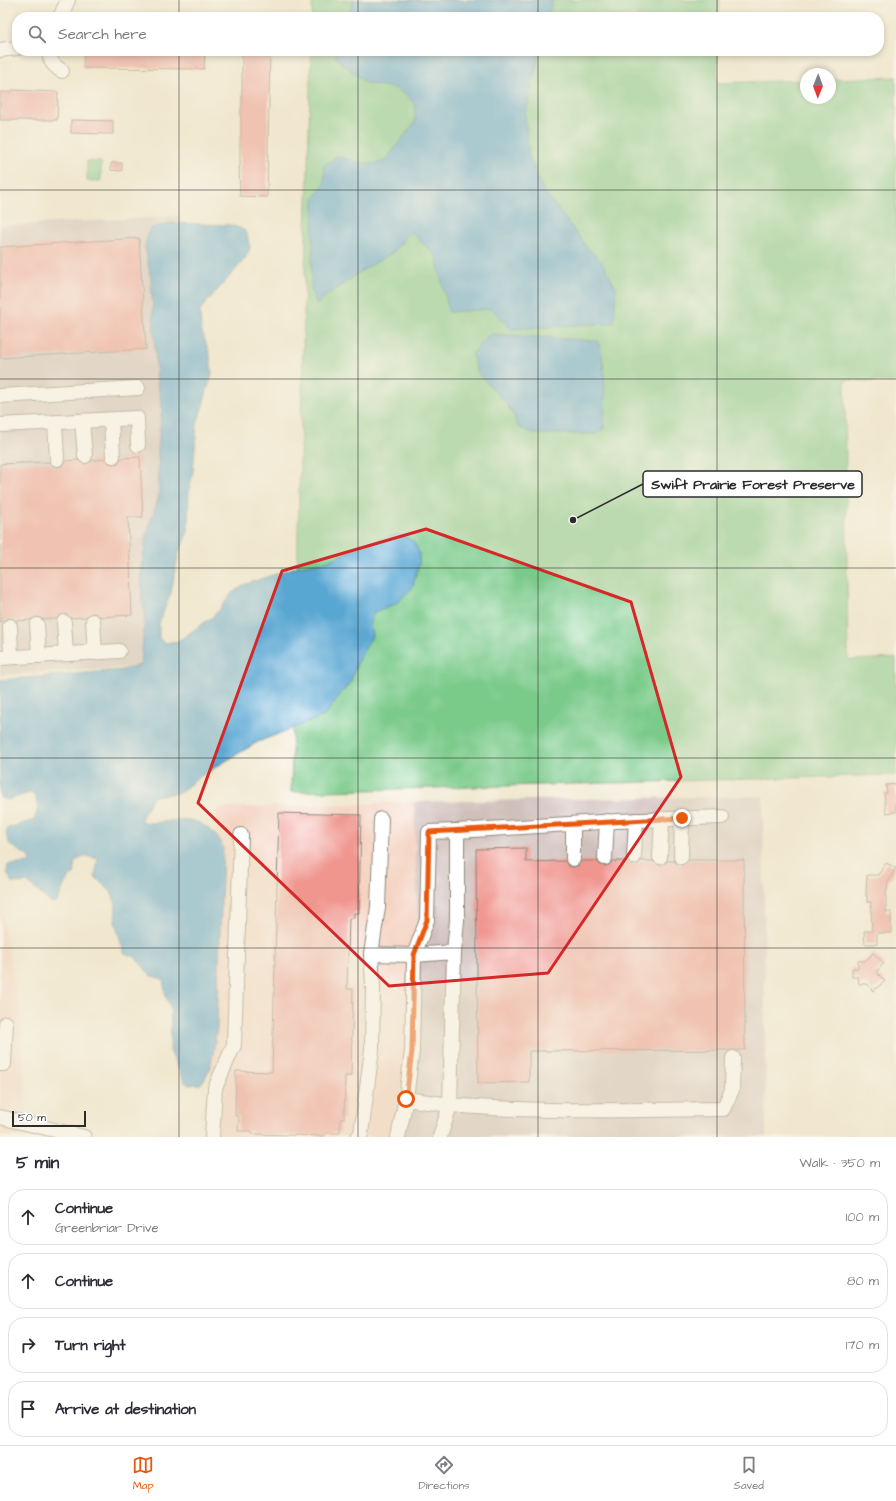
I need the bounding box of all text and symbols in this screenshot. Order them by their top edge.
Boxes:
search box [12,12,884,56]
icon: search [26,23,48,45]
text: Search here [58,24,147,45]
north arrow [800,68,836,104]
callout: Swift Prairie Forest Preserve [643,471,862,497]
text: Swift Prairie Forest Preserve [650,475,855,495]
route end [673,809,691,827]
route start [397,1090,415,1108]
scale bar [12,1109,86,1128]
text: 50 m [18,1110,46,1125]
text: 5 min [16,1151,59,1175]
text: Walk · 350 m [800,1154,880,1172]
text: Continue [55,1198,113,1219]
icon: ahead [17,1206,39,1228]
text: 100 m [846,1208,879,1226]
text: Greenbriar Drive [55,1219,159,1237]
icon: ahead [17,1270,39,1292]
text: Continue [55,1271,113,1292]
text: 80 m [847,1272,879,1290]
icon: right [17,1334,39,1356]
text: Turn right [55,1335,126,1356]
text: 170 m [846,1336,879,1354]
icon: arrive [17,1398,39,1420]
text: Arrive at destination [55,1399,196,1420]
tab: Map [132,1454,154,1493]
tab: Directions [418,1454,470,1493]
tab: Saved [734,1454,764,1493]

